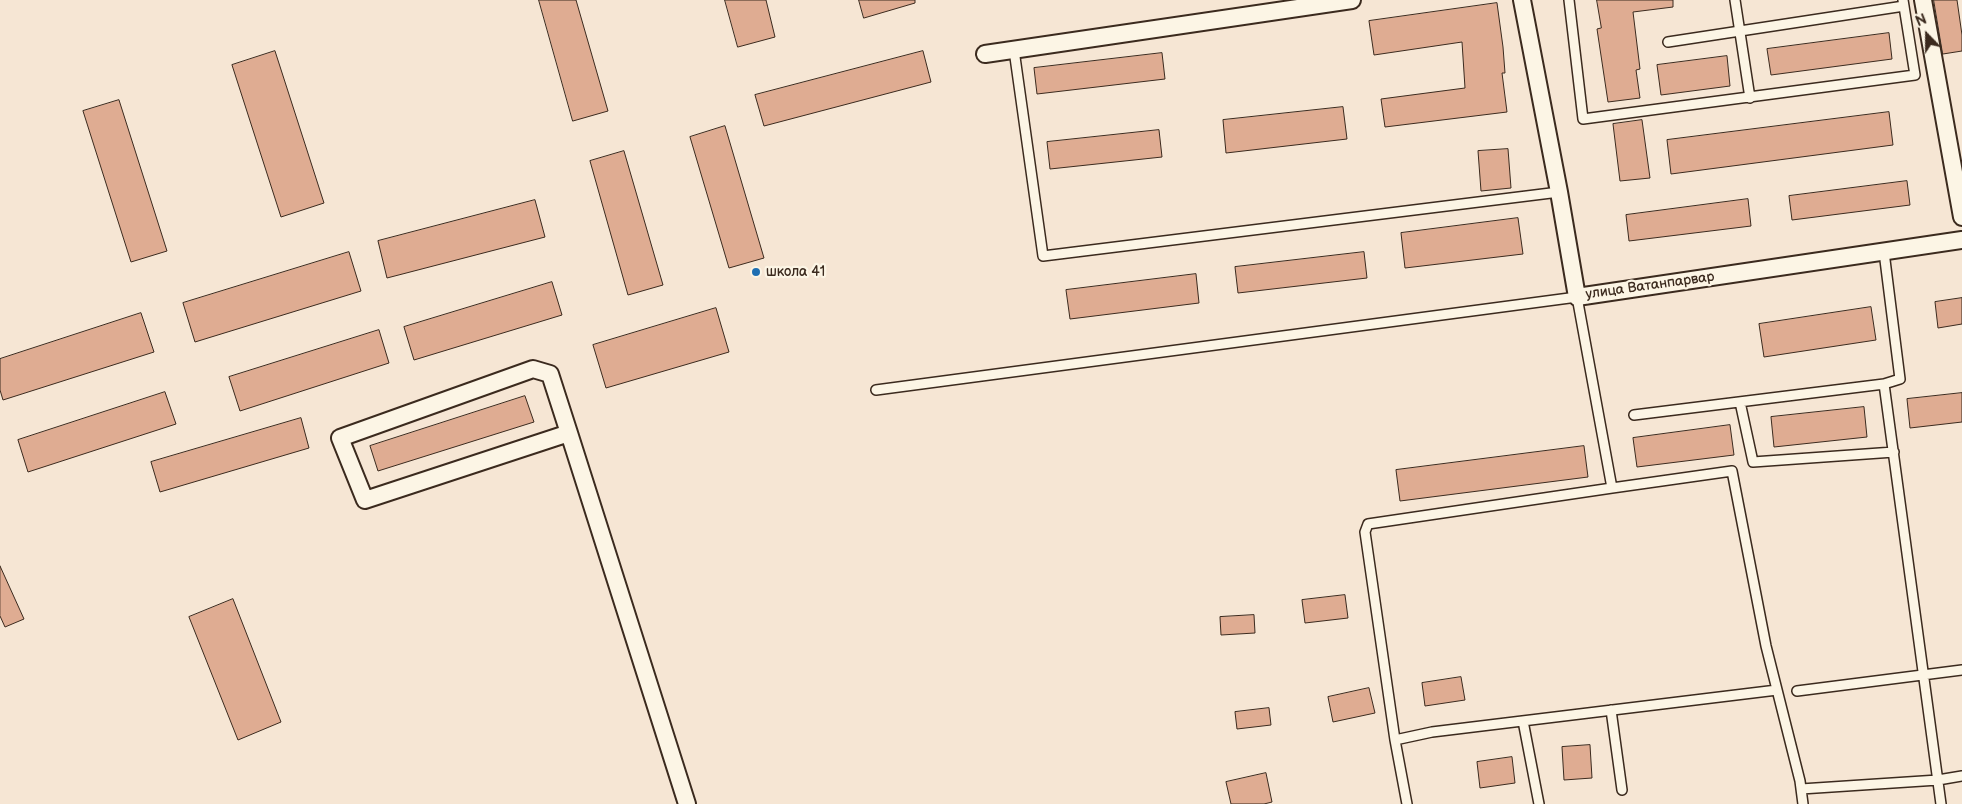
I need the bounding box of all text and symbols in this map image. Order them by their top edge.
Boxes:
north arrow [1902,10,1952,60]
text: N [1913,11,1929,30]
place label: школа 41 [766,264,825,280]
marker: школа 41 [750,266,762,278]
street label: улица Ватанпарвар [1585,269,1715,303]

